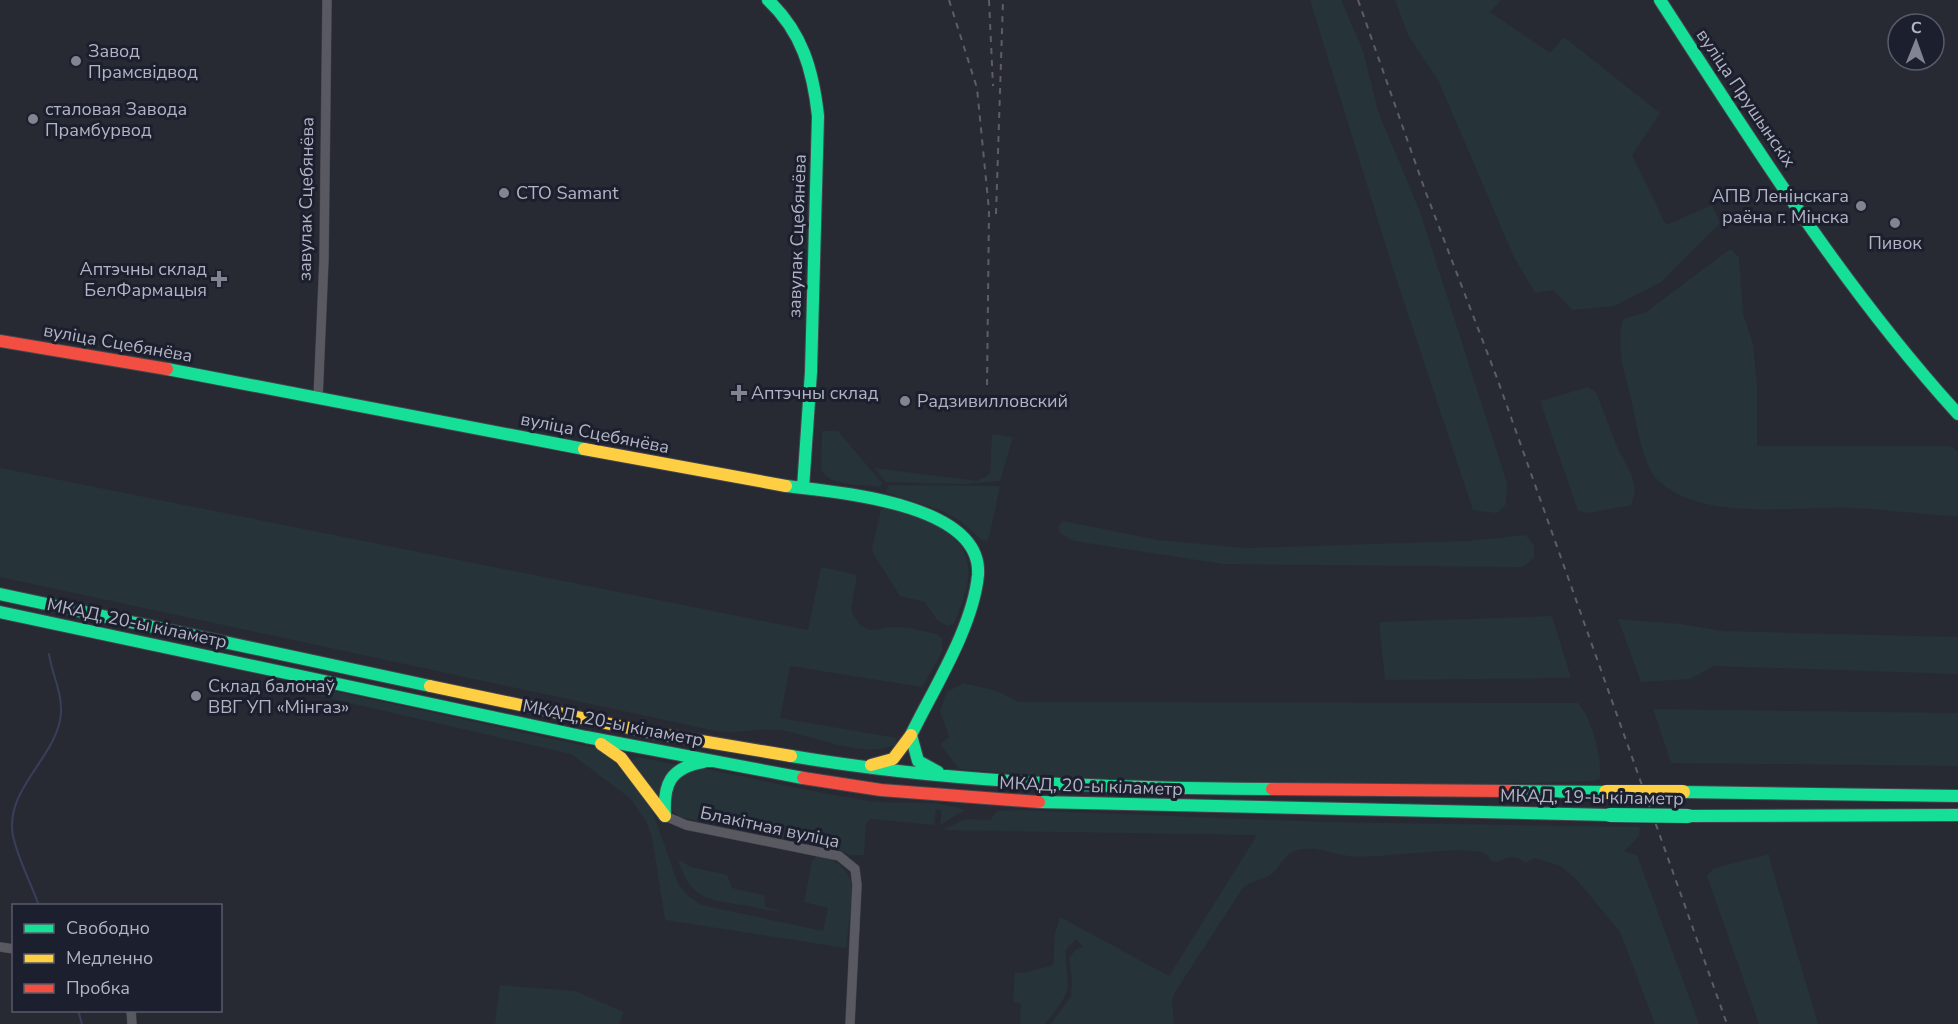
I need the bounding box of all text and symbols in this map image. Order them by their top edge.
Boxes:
north arrow [1886,12,1946,72]
text: С [1911,17,1922,39]
street label: вуліца Прушынскіх [1691,24,1801,172]
place label: Завод Прамсвідвод [88,39,198,84]
marker: Завод Прамсвідвод [69,54,83,68]
place label: сталовая Завода Прамбурвод [45,97,187,142]
marker: сталовая Завода Прамбурвод [26,112,40,126]
street label: завулак Сцебянёва [293,117,319,281]
street label: завулак Сцебянёва [782,154,812,318]
place label: СТО Samant [516,181,619,205]
place label: АПВ Ленінскага раёна г. Мінска [1712,184,1849,229]
marker: СТО Samant [497,186,511,200]
marker: АПВ Ленінскага раёна г. Мінска [1854,199,1868,213]
marker: Пивок [1888,216,1902,230]
place label: Пивок [1868,231,1922,255]
place label: Аптэчны склад БелФармацыя [80,257,207,302]
marker: Аптэчны склад БелФармацыя [212,272,226,286]
street label: вуліца Сцебянёва [42,318,194,368]
place label: Аптэчны склад [751,381,879,405]
marker: Аптэчны склад [732,386,746,400]
place label: Радзивилловский [917,389,1068,413]
marker: Радзивилловский [898,394,912,408]
street label: вуліца Сцебянёва [519,407,671,459]
street label: МКАД, 20-ы кіламетр [45,592,229,654]
place label: Склад балонаў ВВГ УП «Мінгаз» [208,674,349,719]
marker: Склад балонаў ВВГ УП «Мінгаз» [189,689,203,703]
street label: МКАД, 20-ы кіламетр [521,694,705,752]
street label: МКАД, 20-ы кіламетр [999,771,1183,801]
street label: МКАД, 19-ы кіламетр [1500,783,1684,811]
street label: Блакітная вуліца [698,800,842,854]
legend [12,904,222,1012]
text: Свободно [66,916,150,940]
text: Медленно [66,946,153,970]
text: Пробка [66,976,130,1000]

